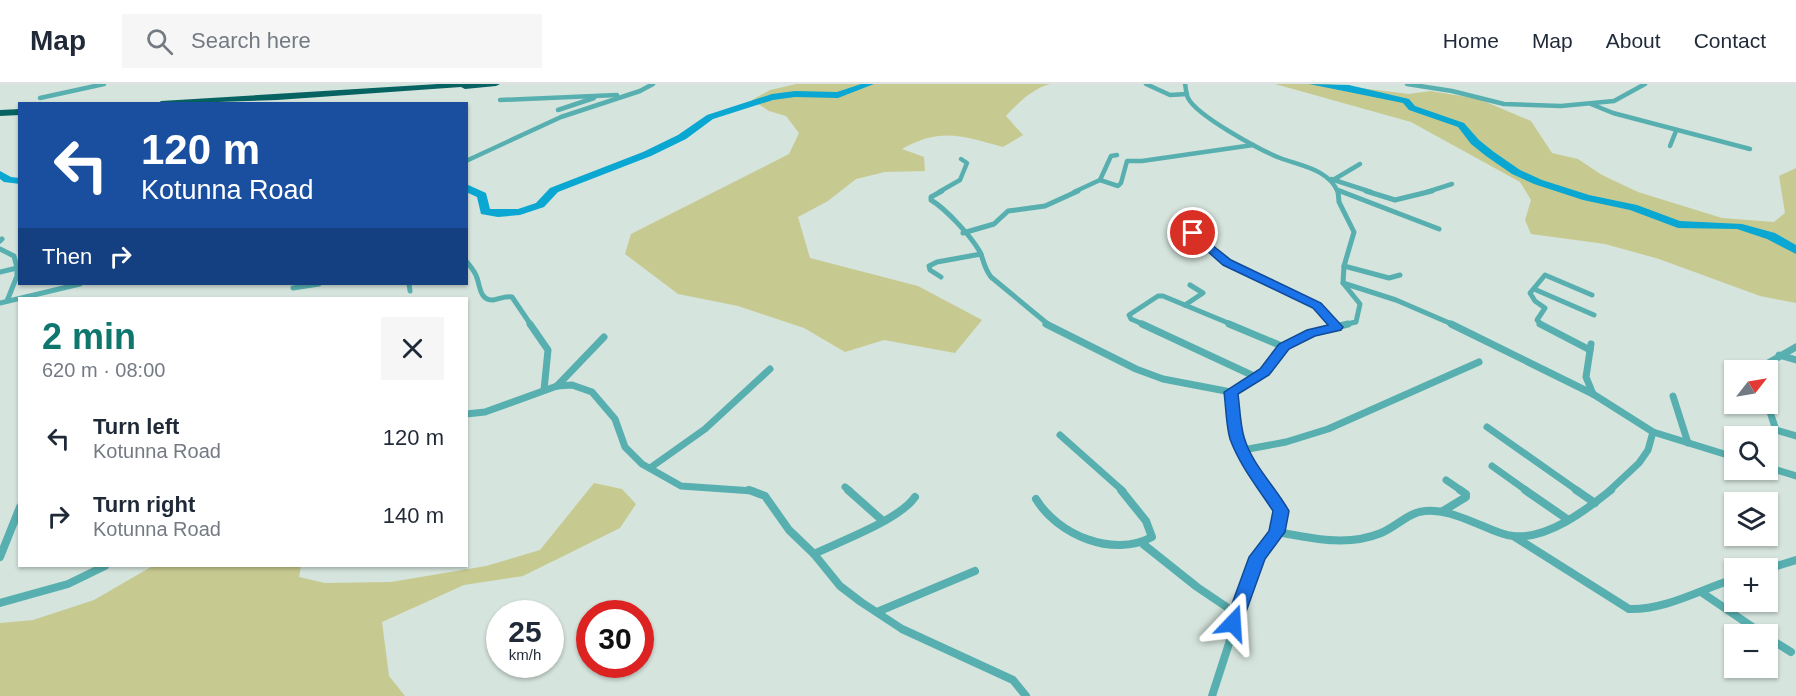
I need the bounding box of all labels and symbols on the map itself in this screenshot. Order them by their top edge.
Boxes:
pin [1167,207,1218,258]
north arrow [1724,360,1778,414]
position arrow [1201,591,1265,655]
speed limit sign: 30 [576,600,654,678]

